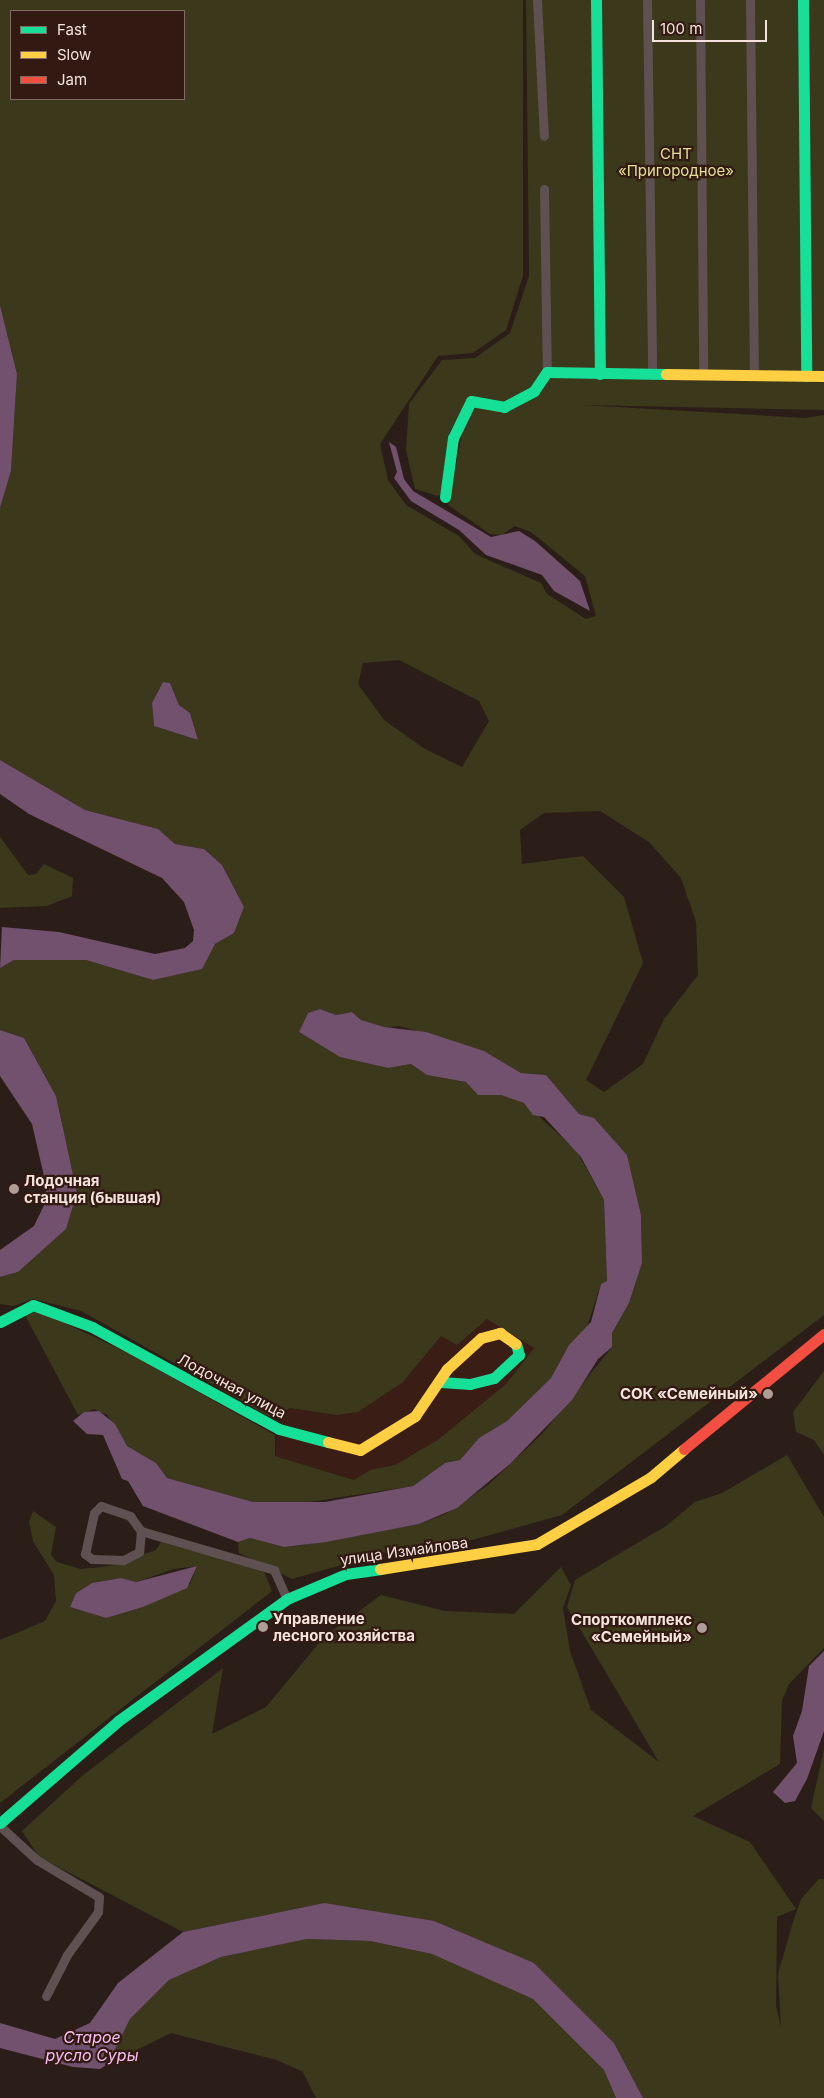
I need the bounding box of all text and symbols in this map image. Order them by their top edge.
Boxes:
legend [10,10,185,100]
scale bar [654,10,769,42]
text: 100 m [660,19,702,38]
text: Fast [57,20,87,39]
text: Slow [57,45,91,64]
text: Jam [57,70,87,89]
park label: СНТ «Пригородное» [618,144,734,179]
place label: Лодочная станция (бывшая) [24,1171,161,1206]
marker: Лодочная станция (бывшая) [8,1183,20,1195]
street label: Лодочная улица [175,1350,289,1422]
place label: СОК «Семейный» [620,1385,758,1403]
marker: СОК «Семейный» [762,1388,774,1400]
street label: улица Измайлова [339,1533,469,1569]
place label: Управление лесного хозяйства [273,1609,415,1644]
place label: Спорткомплекс «Семейный» [571,1610,692,1645]
marker: Управление лесного хозяйства [257,1621,269,1633]
marker: Спорткомплекс «Семейный» [696,1622,708,1634]
water label: Старое русло Суры [46,2027,138,2065]

